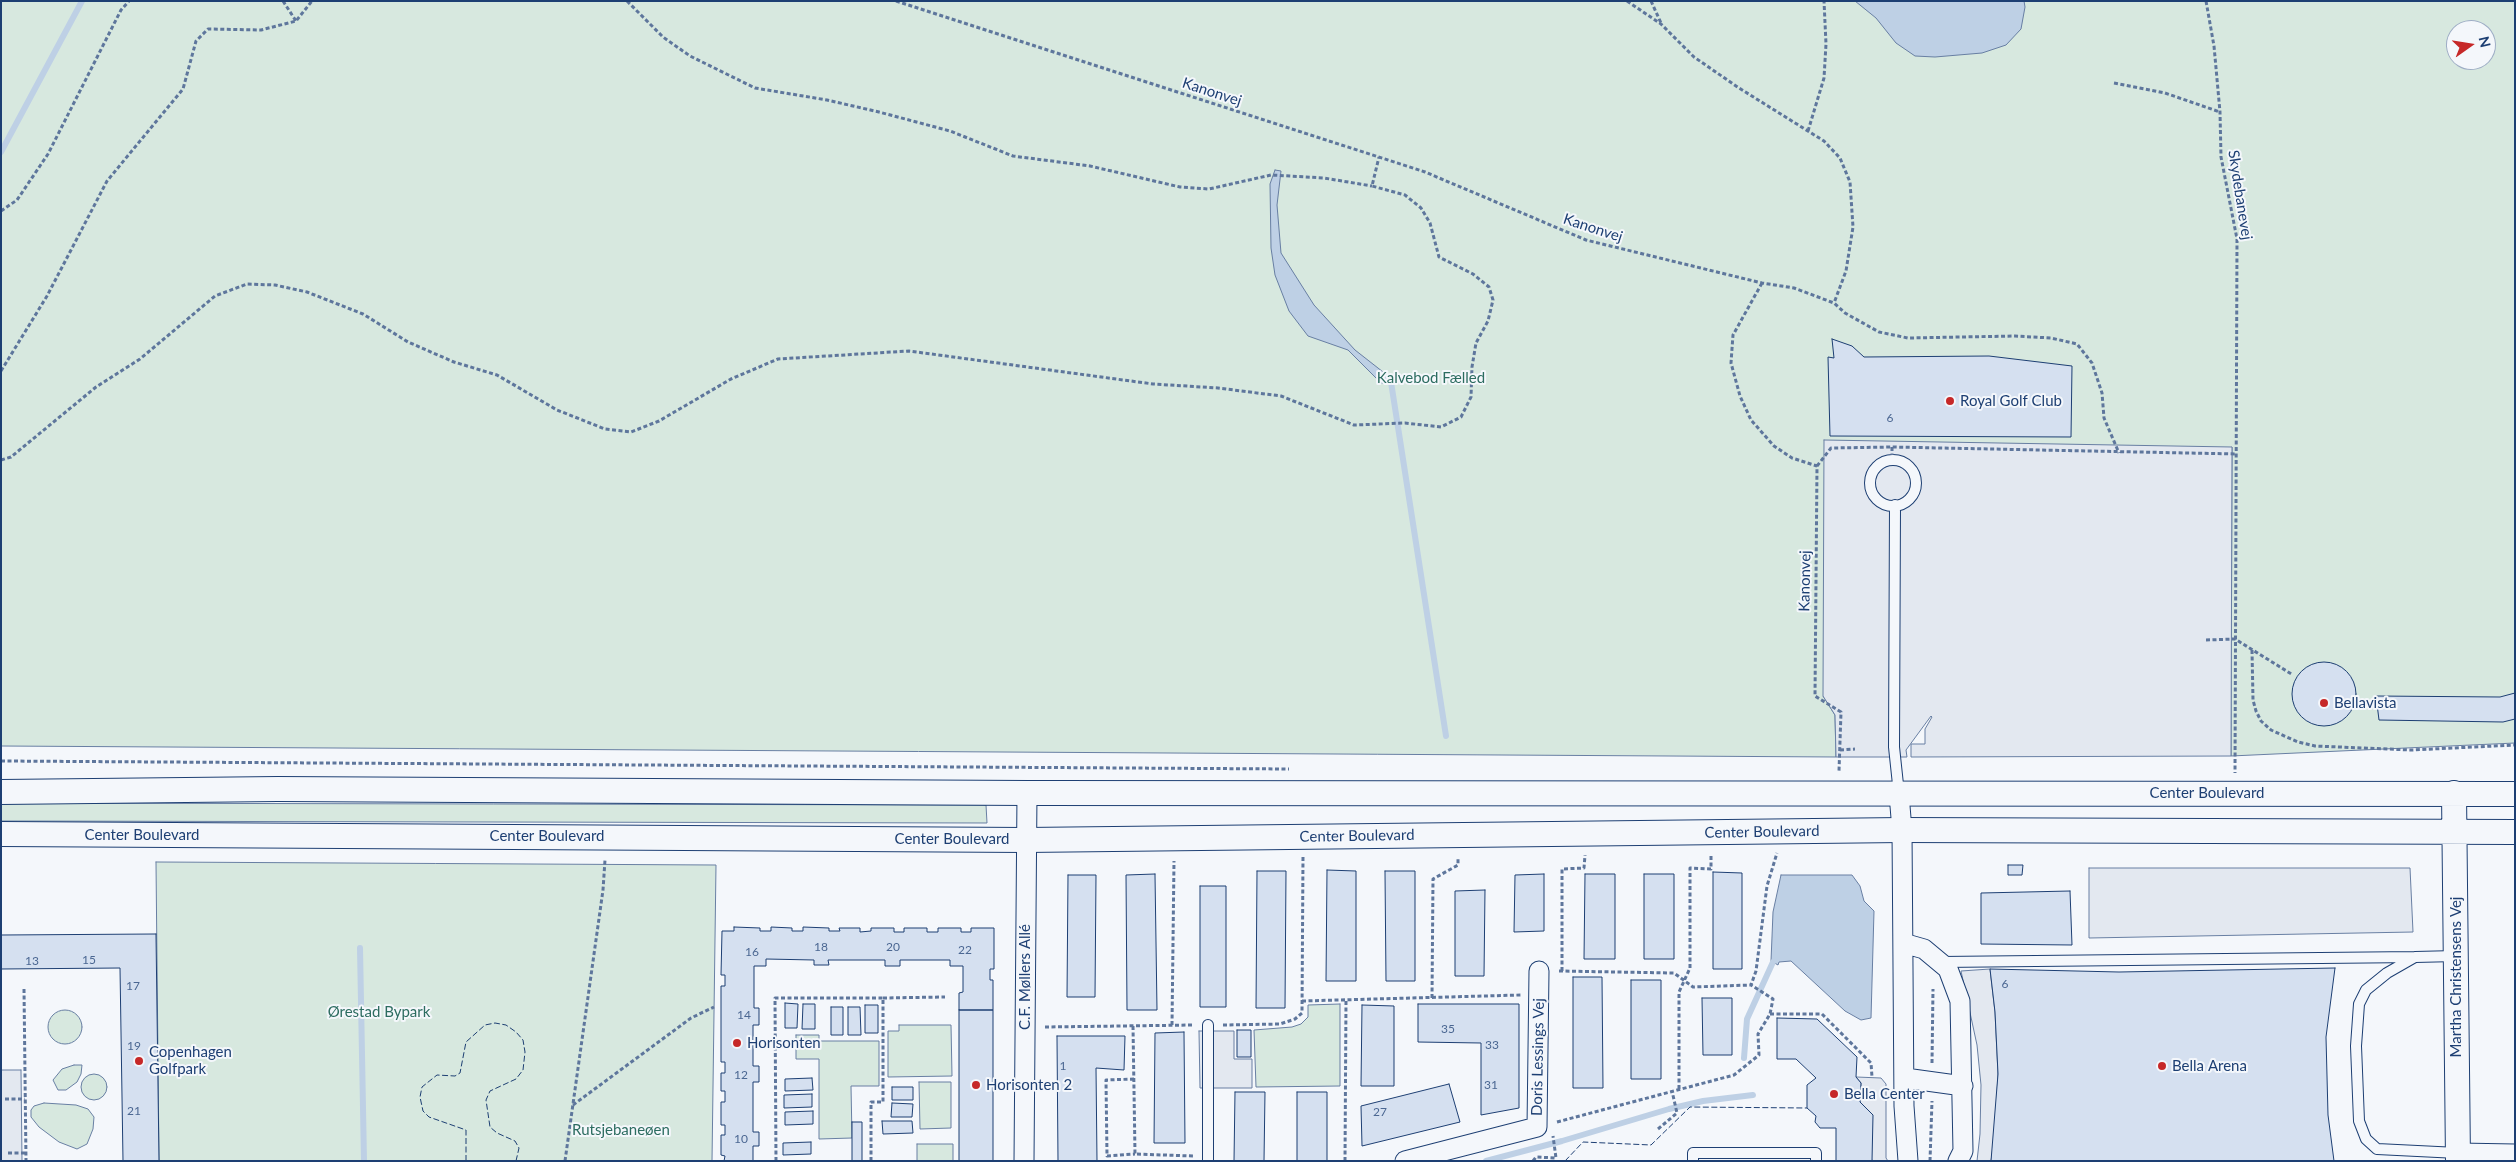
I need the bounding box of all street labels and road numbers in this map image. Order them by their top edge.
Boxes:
street label: Kanonvej [1180,74,1244,110]
street label: Skydebanevej [2224,149,2256,241]
street label: Kanonvej [1561,210,1625,246]
street label: Kanonvej [1795,550,1815,612]
street label: Center Boulevard [2150,784,2264,802]
street label: Center Boulevard [1704,822,1820,842]
street label: Center Boulevard [85,826,199,844]
street label: Center Boulevard [1299,826,1415,846]
street label: Center Boulevard [490,827,604,845]
street label: Center Boulevard [895,830,1009,848]
street label: Martha Christensens Vej [2447,897,2465,1057]
street label: C.F. Møllers Allé [1016,924,1034,1030]
street label: Doris Lessings Vej [1528,998,1548,1116]

